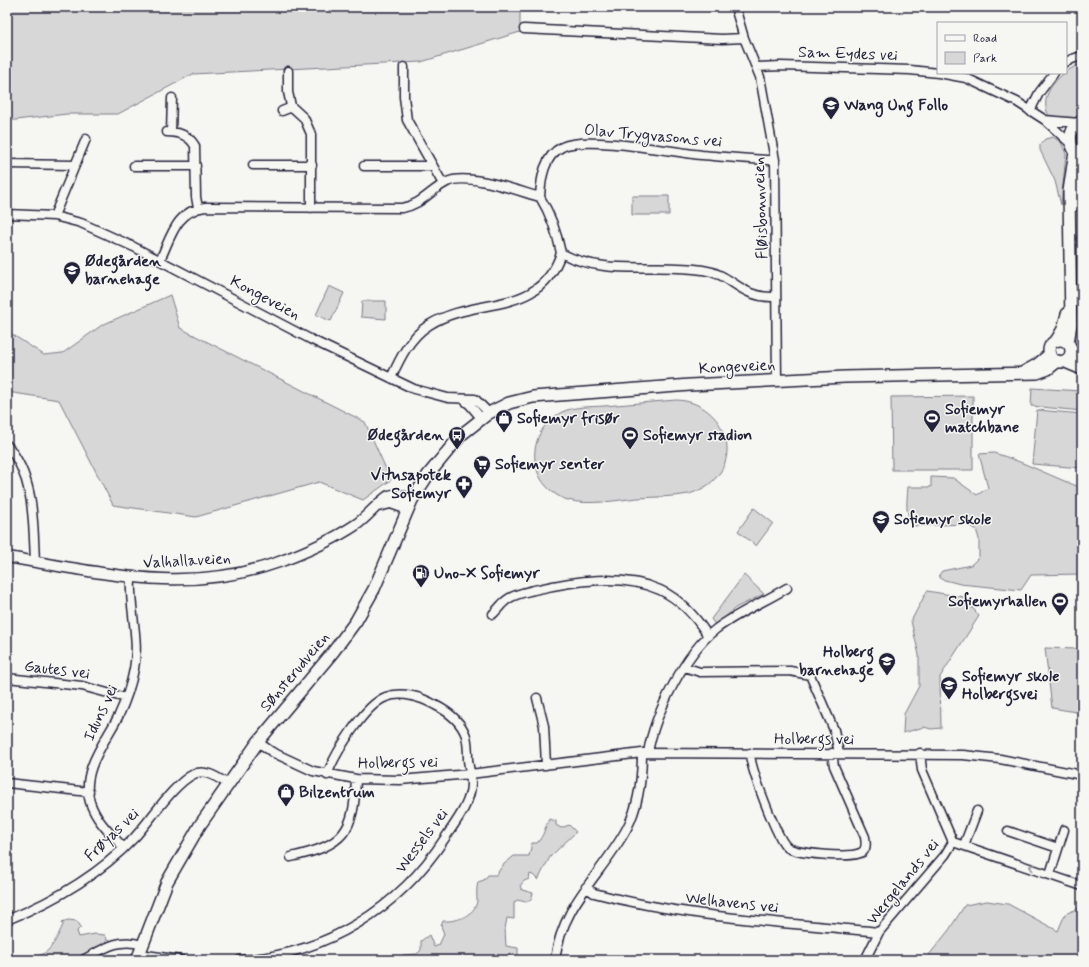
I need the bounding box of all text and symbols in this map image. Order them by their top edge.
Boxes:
legend [937,22,1067,74]
text: Road [973,31,997,47]
street label: Sam Eydes vei [798,42,898,66]
text: Park [973,51,997,67]
school or university icon: Wang Ung Follo [821,95,841,120]
place label: Wang Ung Follo [843,95,948,118]
street label: Olav Trygvasons vei [583,120,723,153]
street label: Fløisbonnveien [749,156,773,260]
place label: Ødegården barnehage [85,251,162,292]
school or university icon: Ødegården barnehage [62,260,82,285]
street label: Kongeveien [226,271,304,326]
street label: Kongeveien [698,355,776,380]
place label: Sofiemyr matchbane [945,399,1019,438]
shop icon: Sofiemyr frisør [494,408,514,433]
place label: Sofiemyr frisør [517,408,620,429]
sports icon: Sofiemyr matchbane [922,408,942,433]
place label: Ødegården [367,425,444,448]
bus stop icon: Ødegården [447,425,467,450]
sports icon: Sofiemyr stadion [620,425,640,450]
place label: Sofiemyr stadion [643,425,752,446]
supermarket icon: Sofiemyr senter [472,454,492,479]
place label: Sofiemyr senter [495,454,605,475]
place label: Vitusapotek Sofiemyr [371,465,452,504]
pharmacy icon: Vitusapotek Sofiemyr [454,474,474,499]
school or university icon: Sofiemyr skole [871,509,891,534]
place label: Sofiemyr skole [894,509,992,530]
street label: Valhallaveien [143,548,231,574]
fuel station icon: Uno-X Sofiemyr [411,563,431,588]
place label: Uno-X Sofiemyr [434,563,540,584]
place label: Sofiemyrhallen [948,591,1047,612]
sports icon: Sofiemyrhallen [1050,591,1070,616]
street label: Sønsterudveien [255,628,335,716]
place label: Holberg barnehage [799,642,874,683]
school or university icon: Holberg barnehage [877,651,897,676]
street label: Gautes vei [23,656,91,684]
place label: Sofiemyr skole Holbergsvei [962,666,1060,707]
school or university icon: Sofiemyr skole Holbergsvei [939,675,959,700]
street label: Iduns vei [79,681,123,745]
street label: Holbergs vei [774,729,854,751]
street label: Holbergs vei [358,752,438,775]
shop icon: Bilzentrum [276,782,296,807]
place label: Bilzentrum [299,782,375,803]
street label: Frøyas vei [80,804,144,866]
street label: Wessels vei [391,804,453,878]
street label: Wergelands vei [862,835,945,930]
one-way arrow [1029,864,1036,872]
street label: Welhavens vei [684,888,780,918]

